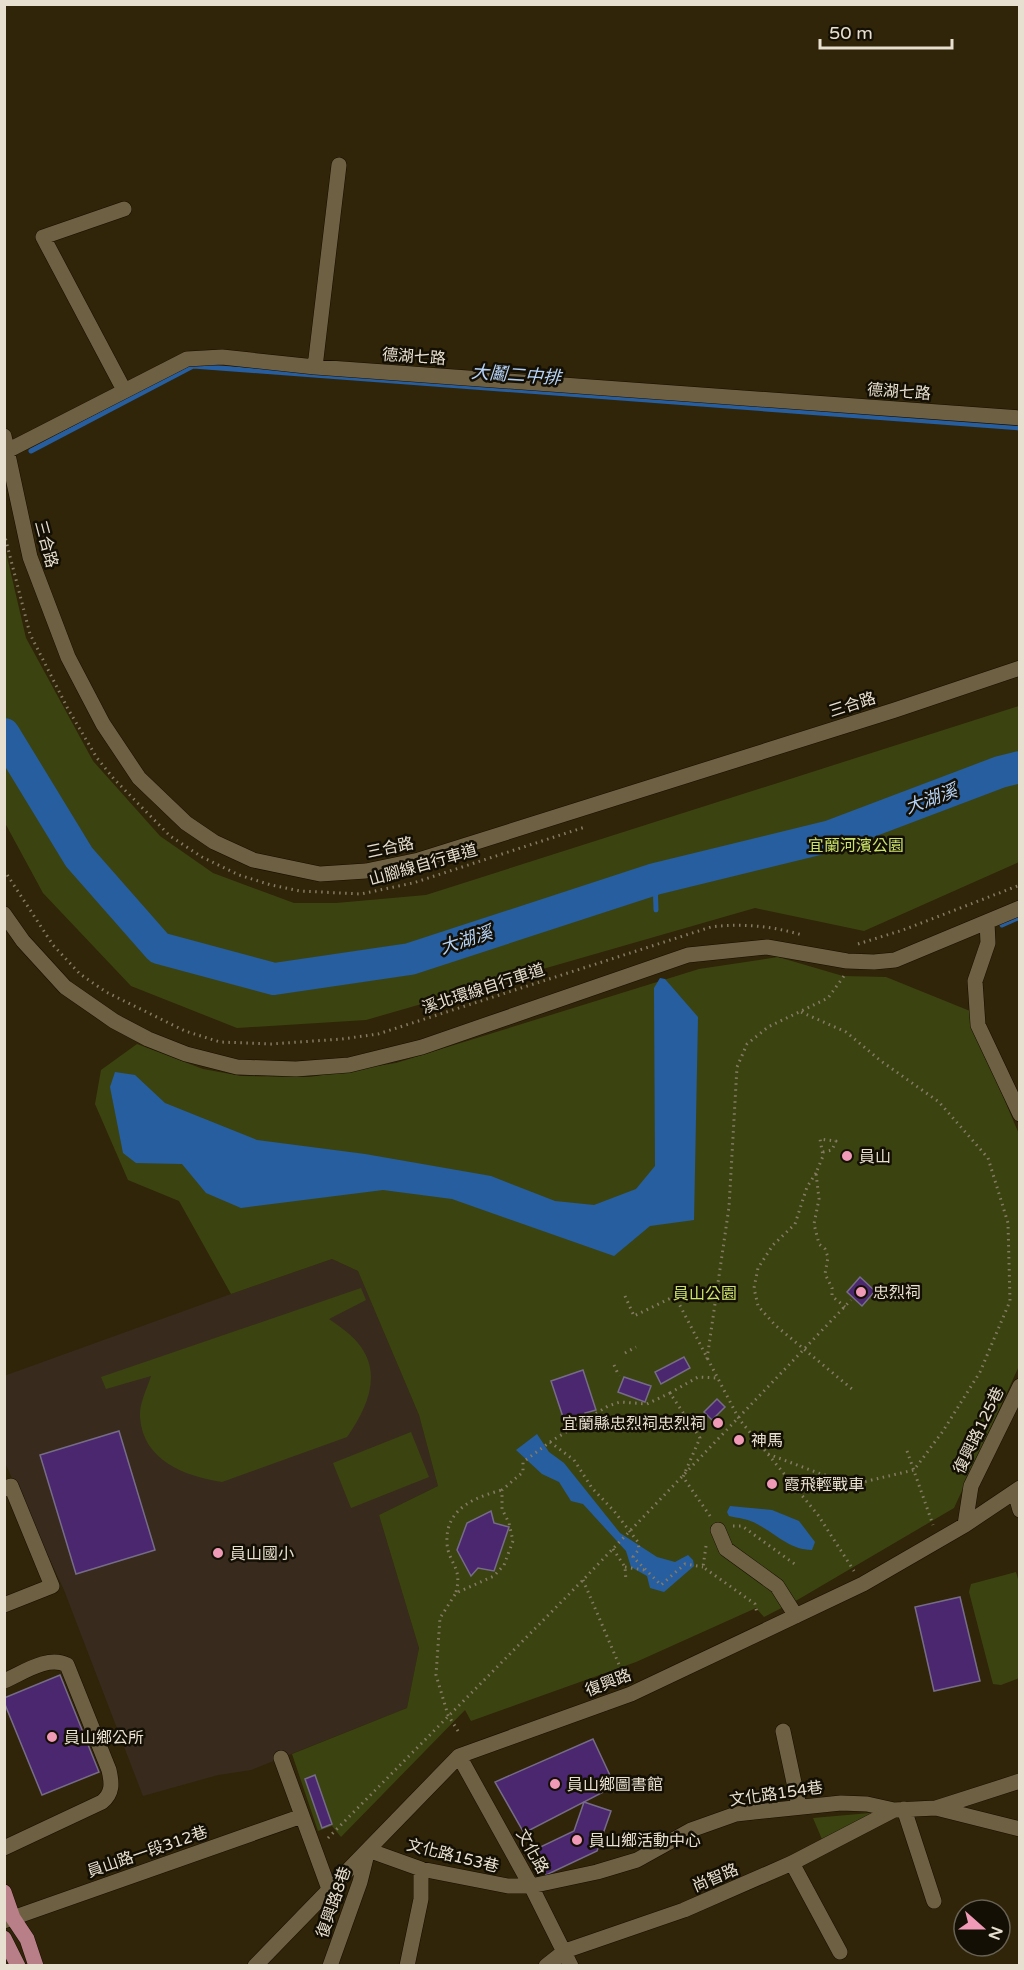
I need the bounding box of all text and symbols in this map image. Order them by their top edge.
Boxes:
scale bar [820,12,952,50]
text: 50 m [829,22,873,44]
street label: 德湖七路 [381,345,447,369]
water label: 大鬮二中排 [470,361,564,389]
street label: 德湖七路 [866,380,932,404]
street label: 三合路 [30,518,62,570]
street label: 三合路 [826,688,878,722]
water label: 大湖溪 [902,778,963,819]
street label: 三合路 [365,833,416,863]
park label: 宜蘭河濱公園 [808,836,904,856]
street label: 山腳線自行車道 [367,840,480,890]
water label: 大湖溪 [437,920,498,959]
street label: 溪北環線自行車道 [419,960,547,1018]
place label: 員山 [859,1147,891,1167]
marker: 員山 [840,1149,854,1163]
place label: 忠烈祠 [873,1283,921,1303]
park label: 員山公園 [673,1284,737,1304]
marker: 忠烈祠 [854,1285,868,1299]
street label: 復興路125巷 [949,1384,1009,1477]
place label: 宜蘭縣忠烈祠忠烈祠 [562,1414,706,1434]
marker: 宜蘭縣忠烈祠忠烈祠 [711,1416,725,1430]
place label: 神馬 [751,1431,783,1451]
marker: 神馬 [732,1433,746,1447]
place label: 霞飛輕戰車 [784,1475,864,1495]
marker: 霞飛輕戰車 [765,1477,779,1491]
place label: 員山國小 [230,1544,294,1564]
marker: 員山國小 [211,1546,225,1560]
street label: 復興路 [582,1665,634,1701]
place label: 員山鄉公所 [64,1728,144,1748]
marker: 員山鄉公所 [45,1730,59,1744]
place label: 員山鄉圖書館 [567,1775,663,1795]
marker: 員山鄉圖書館 [548,1777,562,1791]
street label: 文化路154巷 [728,1778,824,1810]
street label: 員山路一段312巷 [84,1822,210,1882]
street label: 文化路 [512,1826,553,1877]
place label: 員山鄉活動中心 [589,1831,701,1851]
marker: 員山鄉活動中心 [570,1833,584,1847]
street label: 文化路153巷 [405,1835,501,1877]
street label: 尚智路 [689,1859,741,1897]
street label: 復興路8巷 [312,1864,355,1941]
north arrow [952,1898,1012,1958]
text: N [983,1923,1007,1943]

